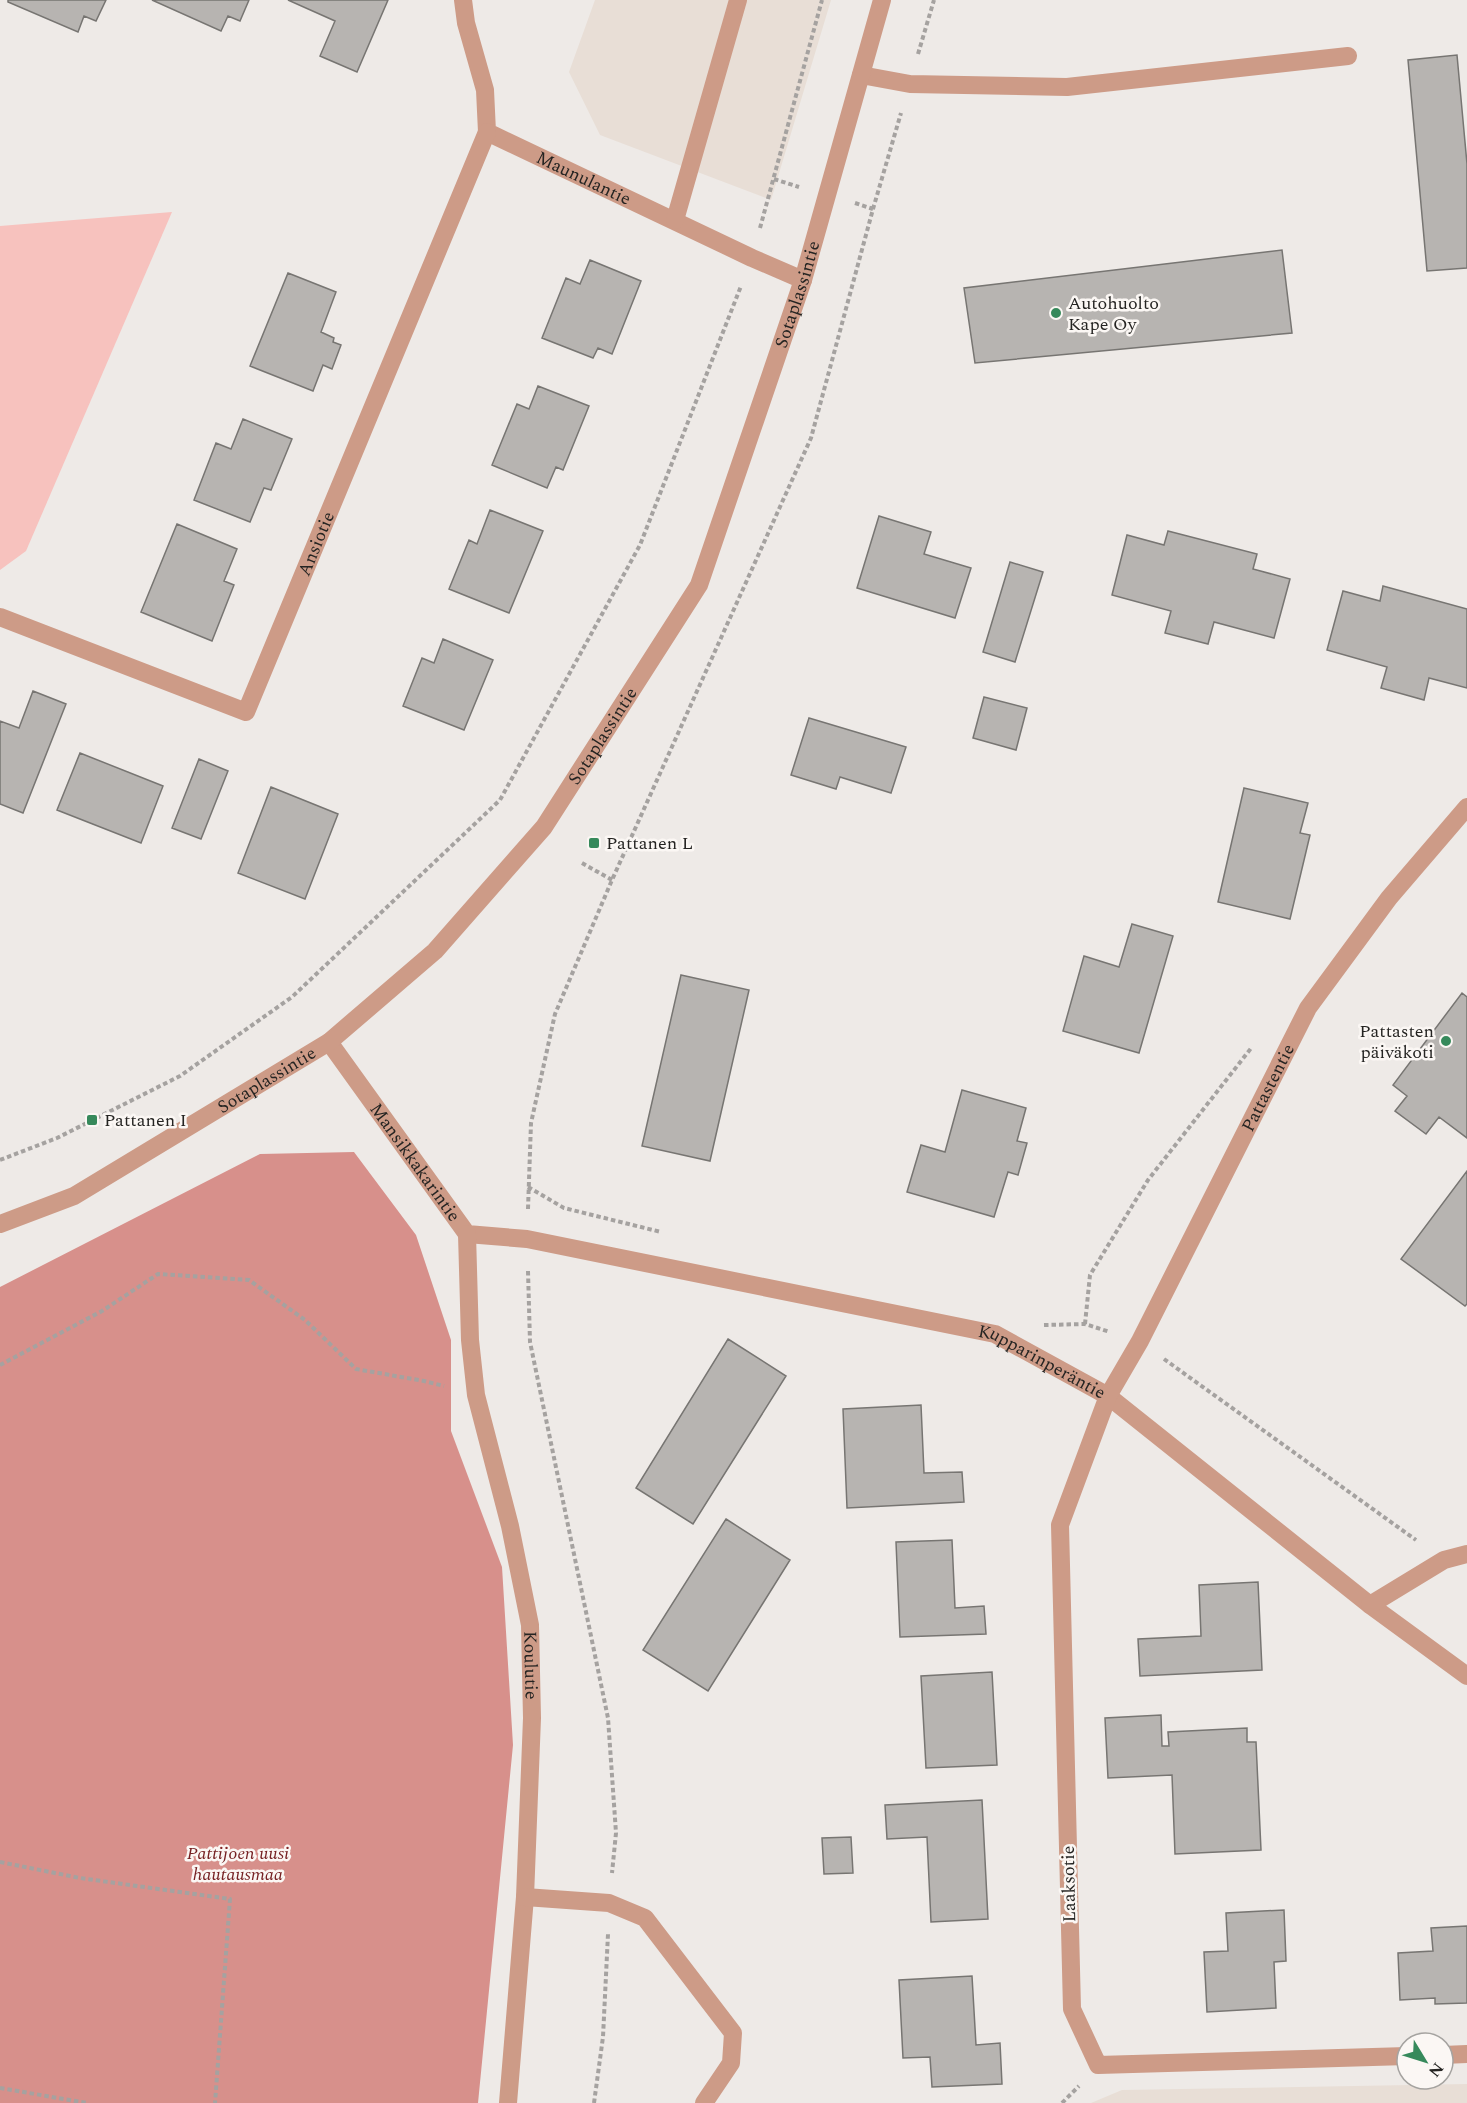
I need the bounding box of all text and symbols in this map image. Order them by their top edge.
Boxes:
street label: Maunulantie [532,144,636,212]
street label: Sotaplassintie [767,238,827,352]
place label: Autohuolto Kape Oy [1068,290,1159,338]
marker: Autohuolto Kape Oy [1049,306,1063,320]
street label: Ansiotie [290,507,341,580]
street label: Sotaplassintie [561,682,644,790]
place label: Pattanen L [606,830,693,857]
marker: Pattanen L [587,836,601,850]
place label: Pattasten päiväkoti [1359,1018,1434,1066]
marker: Pattasten päiväkoti [1439,1034,1453,1048]
street label: Sotaplassintie [212,1039,321,1120]
street label: Pattastentie [1234,1039,1301,1136]
street label: Mansikkakarintie [363,1097,467,1227]
place label: Pattanen I [104,1107,187,1134]
marker: Pattanen I [85,1113,99,1127]
street label: Kupparinperäntie [976,1317,1111,1406]
street label: Koulutie [517,1631,545,1700]
park label: Pattijoen uusi hautausmaa [187,1840,289,1888]
street label: Laaksotie [1055,1845,1083,1923]
north arrow [1395,2031,1455,2091]
text: N [1423,2057,1450,2082]

